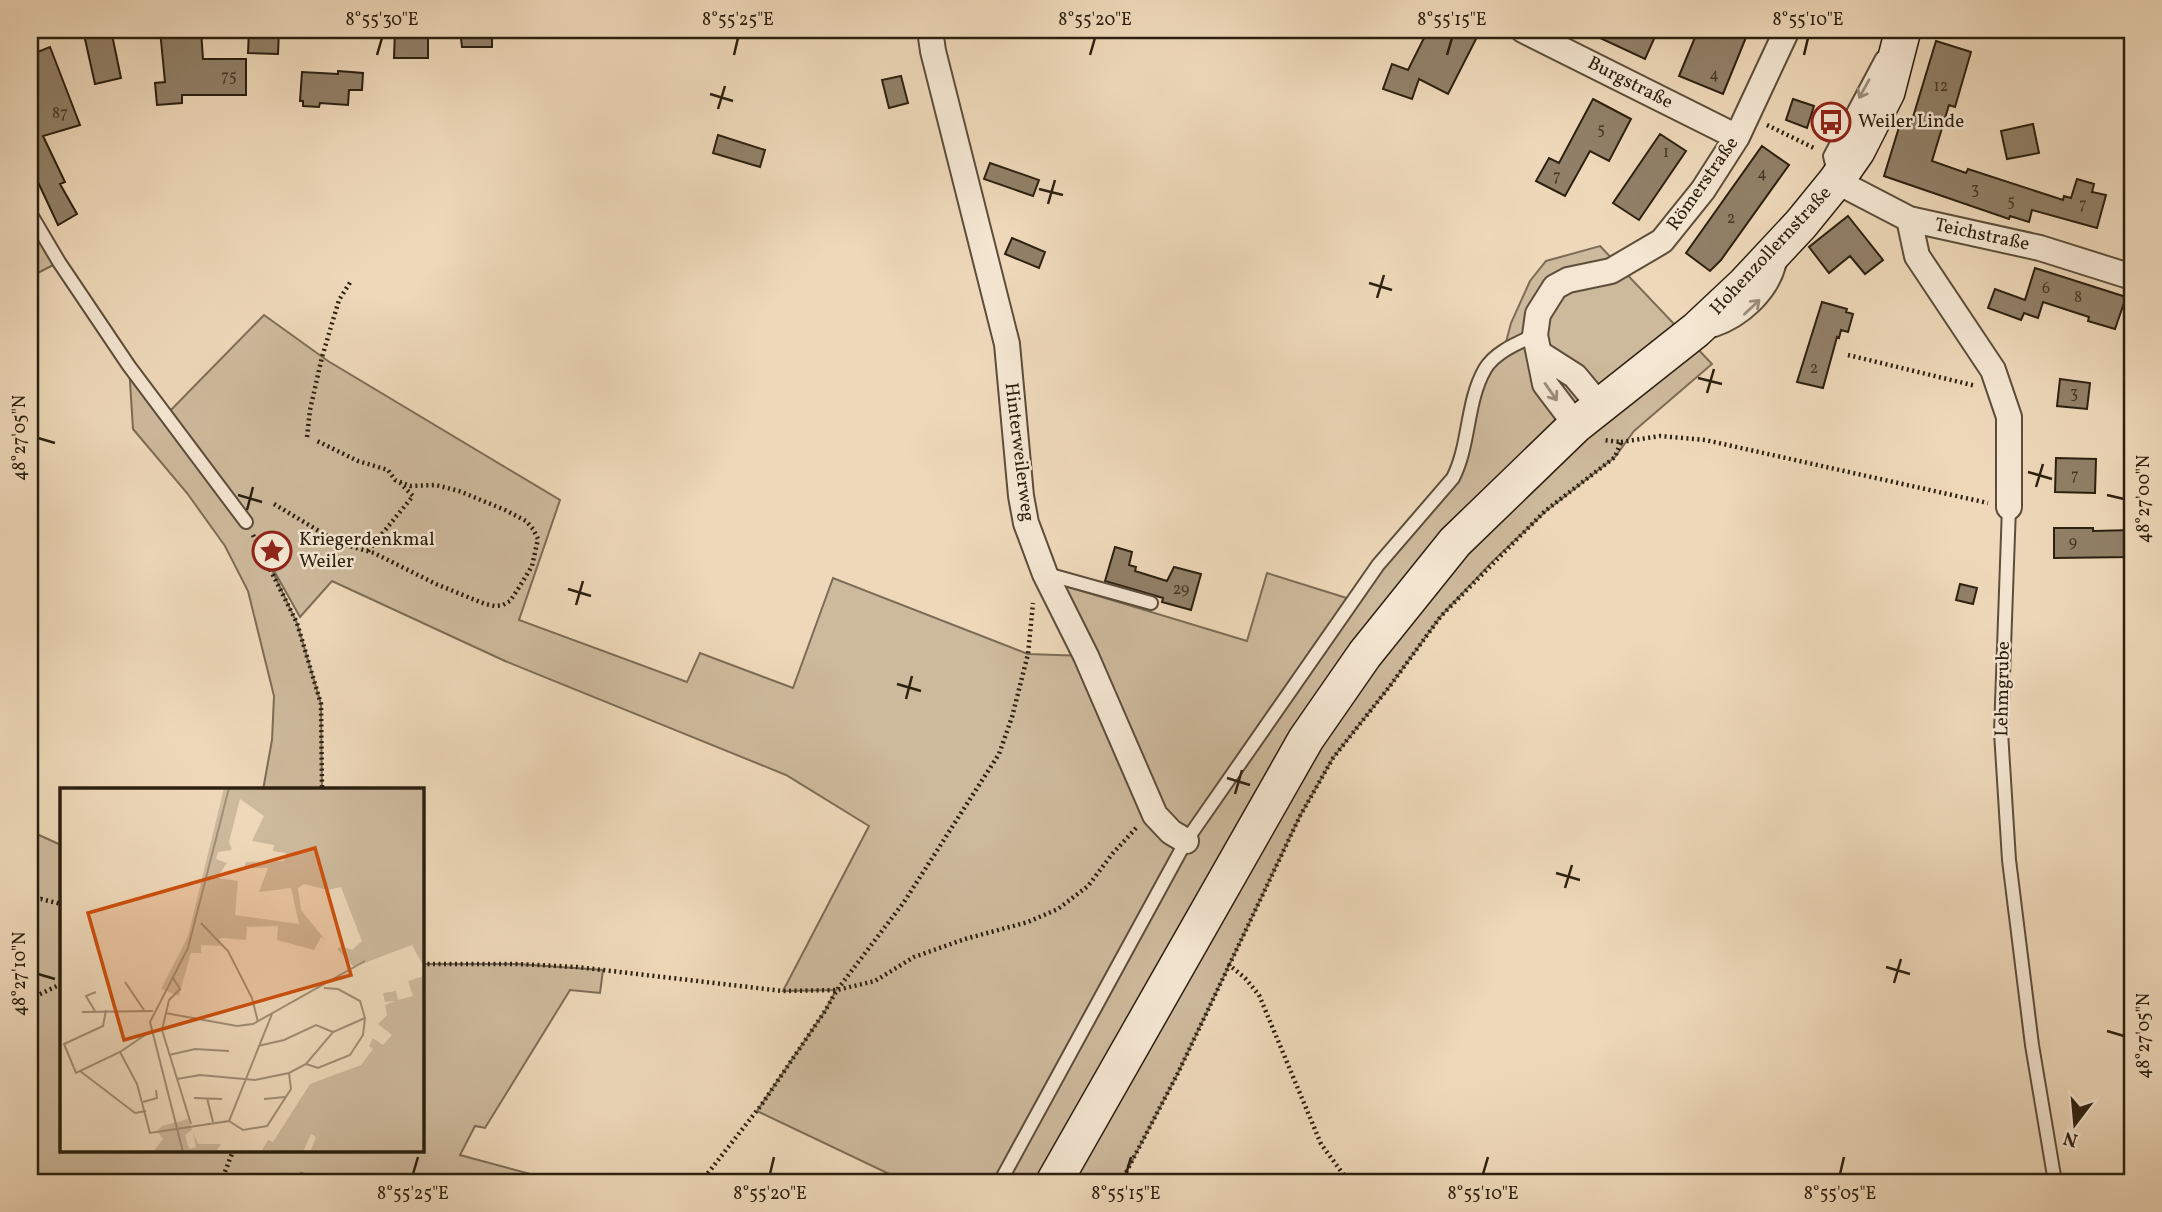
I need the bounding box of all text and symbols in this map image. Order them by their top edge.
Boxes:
text: 8°55'30"E [345,8,419,33]
text: 8°55'25"E [702,8,774,33]
text: 8°55'20"E [1058,8,1132,33]
text: 8°55'15"E [1417,8,1487,33]
text: 8°55'10"E [1772,8,1844,33]
street label: Burgstraße [1583,50,1677,116]
house number: 4 [1709,64,1719,86]
house number: 75 [221,66,237,88]
house number: 12 [1934,76,1948,98]
one-way arrow [1857,79,1871,99]
bus stop icon: Weiler Linde [1810,101,1852,143]
house number: 87 [52,103,68,125]
place label: Weiler Linde [1858,109,1964,135]
house number: 5 [1597,119,1605,141]
street label: Römerstraße [1661,132,1745,236]
house number: 1 [1663,142,1669,164]
house number: 4 [1757,163,1767,185]
house number: 7 [1553,166,1561,188]
house number: 3 [1971,179,1979,201]
street label: Hohenzollernstraße [1704,181,1838,321]
house number: 5 [2007,191,2015,213]
house number: 7 [2079,194,2087,216]
house number: 2 [1727,208,1735,230]
street label: Teichstraße [1932,212,2032,258]
house number: 6 [2042,278,2050,300]
house number: 8 [2074,287,2082,309]
one-way arrow [1743,299,1761,315]
house number: 2 [1810,358,1818,380]
street label: Hinterweilerweg [998,381,1040,523]
one-way arrow [1544,382,1558,401]
house number: 3 [2070,383,2078,405]
text: 48°27'05"N [8,395,33,481]
text: 48°27'00"N [2132,455,2157,543]
house number: 7 [2071,465,2079,487]
place label: Kriegerdenkmal Weiler [299,527,435,575]
place icon: Kriegerdenkmal Weiler [251,530,293,572]
house number: 9 [2069,532,2077,554]
house number: 29 [1173,579,1189,601]
street label: Lehmgrube [1989,641,2017,737]
inset map [60,788,424,1152]
text: 48°27'10"N [8,932,33,1016]
text: 48°27'05"N [2132,993,2157,1079]
north arrow [2039,1090,2110,1160]
text: N [2060,1124,2081,1153]
text: 8°55'25"E [377,1182,449,1207]
text: 8°55'20"E [733,1182,807,1207]
text: 8°55'15"E [1091,1182,1161,1207]
text: 8°55'10"E [1447,1182,1519,1207]
text: 8°55'05"E [1804,1182,1877,1207]

